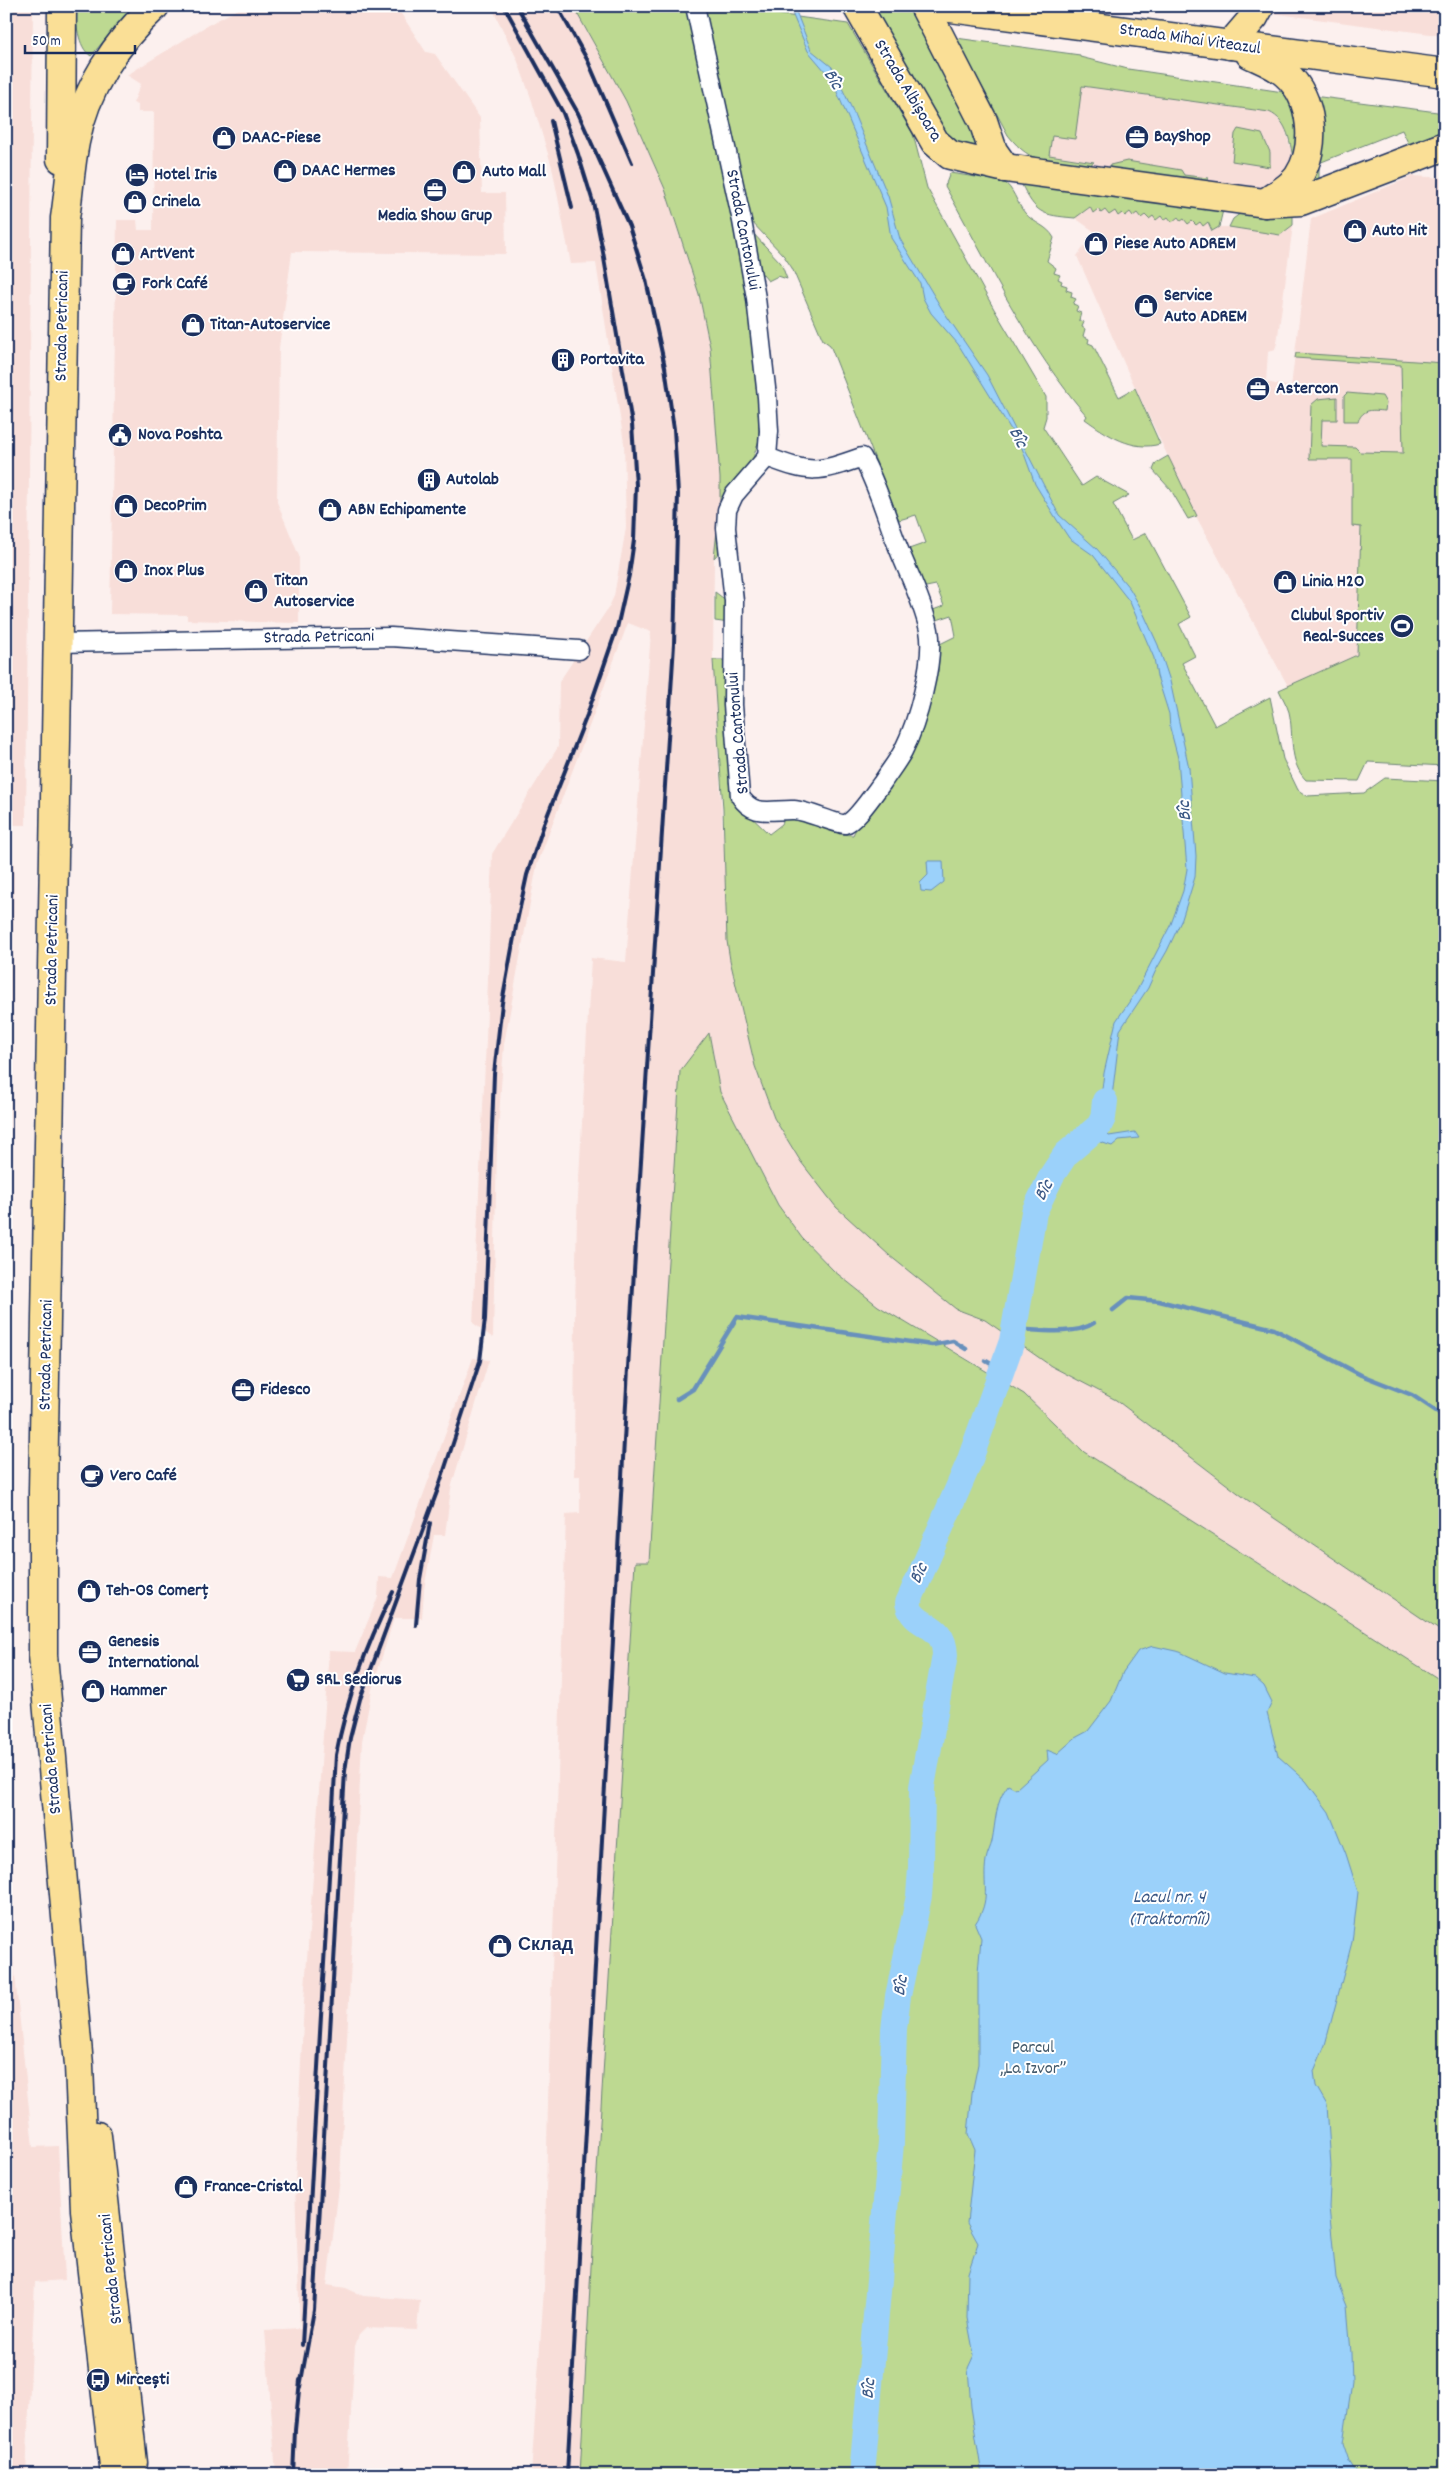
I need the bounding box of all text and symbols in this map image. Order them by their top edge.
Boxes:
street label: Strada Mihai Viteazul [1118,18,1263,62]
scale bar [25,22,135,54]
text: 50 m [32,31,61,53]
street label: Strada Albișoara [867,35,948,147]
water label: Bîc [815,64,850,97]
office icon: BayShop [1124,124,1150,150]
shop icon: DAAC-Piese [211,125,237,151]
place label: BayShop [1154,125,1211,150]
place label: DAAC-Piese [242,126,321,151]
shop icon: DAAC Hermes [272,158,298,184]
place label: DAAC Hermes [302,159,396,184]
shop icon: Auto Mall [451,159,477,185]
place label: Auto Mall [482,160,547,185]
hotel icon: Hotel Iris [124,162,150,188]
place label: Hotel Iris [154,163,218,188]
street label: Strada Cantonului [718,168,766,292]
office icon: Media Show Grup [422,177,448,203]
shop icon: Crinela [122,189,148,215]
place label: Crinela [152,190,200,215]
place label: Media Show Grup [378,204,492,229]
shop icon: Auto Hit [1342,218,1368,244]
place label: Auto Hit [1372,219,1428,244]
shop icon: Piese Auto ADREM [1083,231,1109,257]
place label: Piese Auto ADREM [1114,232,1236,257]
shop icon: ArtVent [110,241,136,267]
place label: ArtVent [140,242,195,267]
street label: Strada Petricani [50,270,76,382]
cafe icon: Fork Café [111,271,137,297]
place label: Fork Café [142,272,208,297]
place label: Service Auto ADREM [1164,284,1247,330]
shop icon: Service Auto ADREM [1133,293,1159,319]
shop icon: Titan-Autoservice [180,312,206,338]
place label: Titan-Autoservice [210,313,330,338]
building icon: Portavita [550,347,576,373]
place label: Portavita [580,348,644,373]
office icon: Astercon [1245,376,1271,402]
place label: Astercon [1276,377,1338,402]
public building icon: Nova Poshta [107,422,133,448]
place label: Nova Poshta [138,423,223,448]
water label: Bîc [1000,423,1034,454]
building icon: Autolab [416,467,442,493]
place label: Autolab [446,468,499,493]
shop icon: DecoPrim [113,493,139,519]
place label: DecoPrim [144,494,207,519]
shop icon: ABN Echipamente [317,497,343,523]
place label: ABN Echipamente [348,498,466,523]
shop icon: Inox Plus [113,558,139,584]
place label: Inox Plus [144,559,205,584]
place label: Titan Autoservice [274,569,354,615]
shop icon: Linia H2O [1272,569,1298,595]
place label: Linia H2O [1302,570,1364,595]
shop icon: Titan Autoservice [243,578,269,604]
place label: Clubul Sportiv Real-Succes [1291,604,1384,650]
sports icon: Clubul Sportiv Real-Succes [1389,613,1415,639]
street label: Strada Petricani [263,625,375,651]
street label: Strada Cantonului [721,671,757,795]
water label: Bîc [1172,799,1200,822]
street label: Strada Petricani [40,894,66,1006]
water label: Bîc [1028,1174,1062,1206]
street label: Strada Petricani [34,1299,60,1411]
office icon: Fidesco [230,1377,256,1403]
place label: Fidesco [260,1378,311,1403]
cafe icon: Vero Café [79,1463,105,1489]
place label: Vero Café [110,1464,177,1489]
water label: Bîc [904,1558,937,1589]
shop icon: Teh-OS Comerț [76,1578,102,1604]
place label: Teh-OS Comerț [106,1579,209,1604]
place label: Genesis International [108,1630,200,1676]
office icon: Genesis International [77,1639,103,1665]
supermarket icon: SRL Sediorus [285,1667,311,1693]
place label: SRL Sediorus [316,1668,402,1693]
shop icon: Hammer [80,1678,106,1704]
place label: Hammer [110,1679,167,1704]
street label: Strada Petricani [35,1703,69,1815]
water label: Lacul nr. 4 (Traktornîi) [1129,1885,1210,1934]
shop icon: Склад [487,1933,513,1959]
place label: Склад [518,1934,574,1959]
water label: Bîc [887,1972,917,1998]
park label: Parcul „La Izvor” [1000,2036,1067,2082]
shop icon: France-Cristal [173,2174,199,2200]
place label: France-Cristal [204,2175,303,2200]
street label: Strada Petricani [94,2213,130,2325]
bus stop icon: Mircești [85,2367,111,2393]
place label: Mircești [116,2368,170,2393]
water label: Bîc [856,2376,884,2400]

